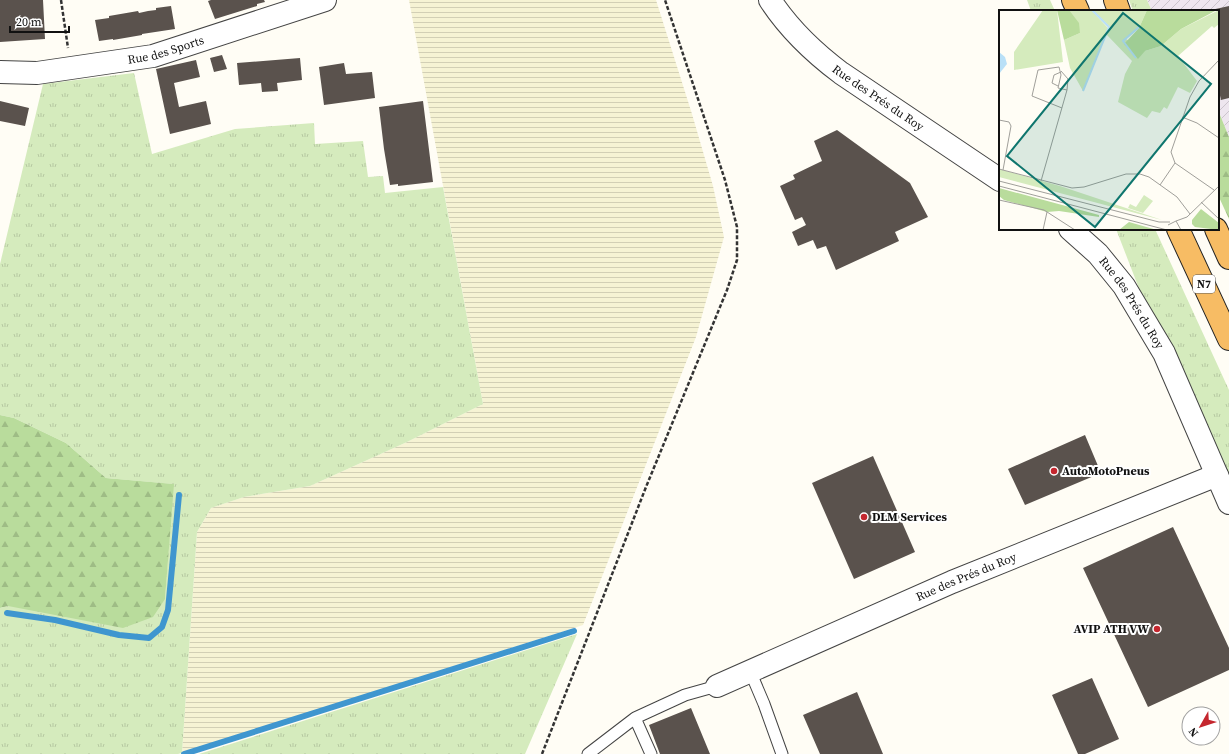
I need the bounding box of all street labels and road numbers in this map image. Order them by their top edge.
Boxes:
street label: Rue des Sports [127,32,206,68]
street label: Rue des Prés du Roy [829,61,928,135]
street label: Rue des Prés du Roy [1095,253,1168,353]
road number: N7 [1193,275,1215,293]
street label: Rue des Prés du Roy [913,549,1019,605]

